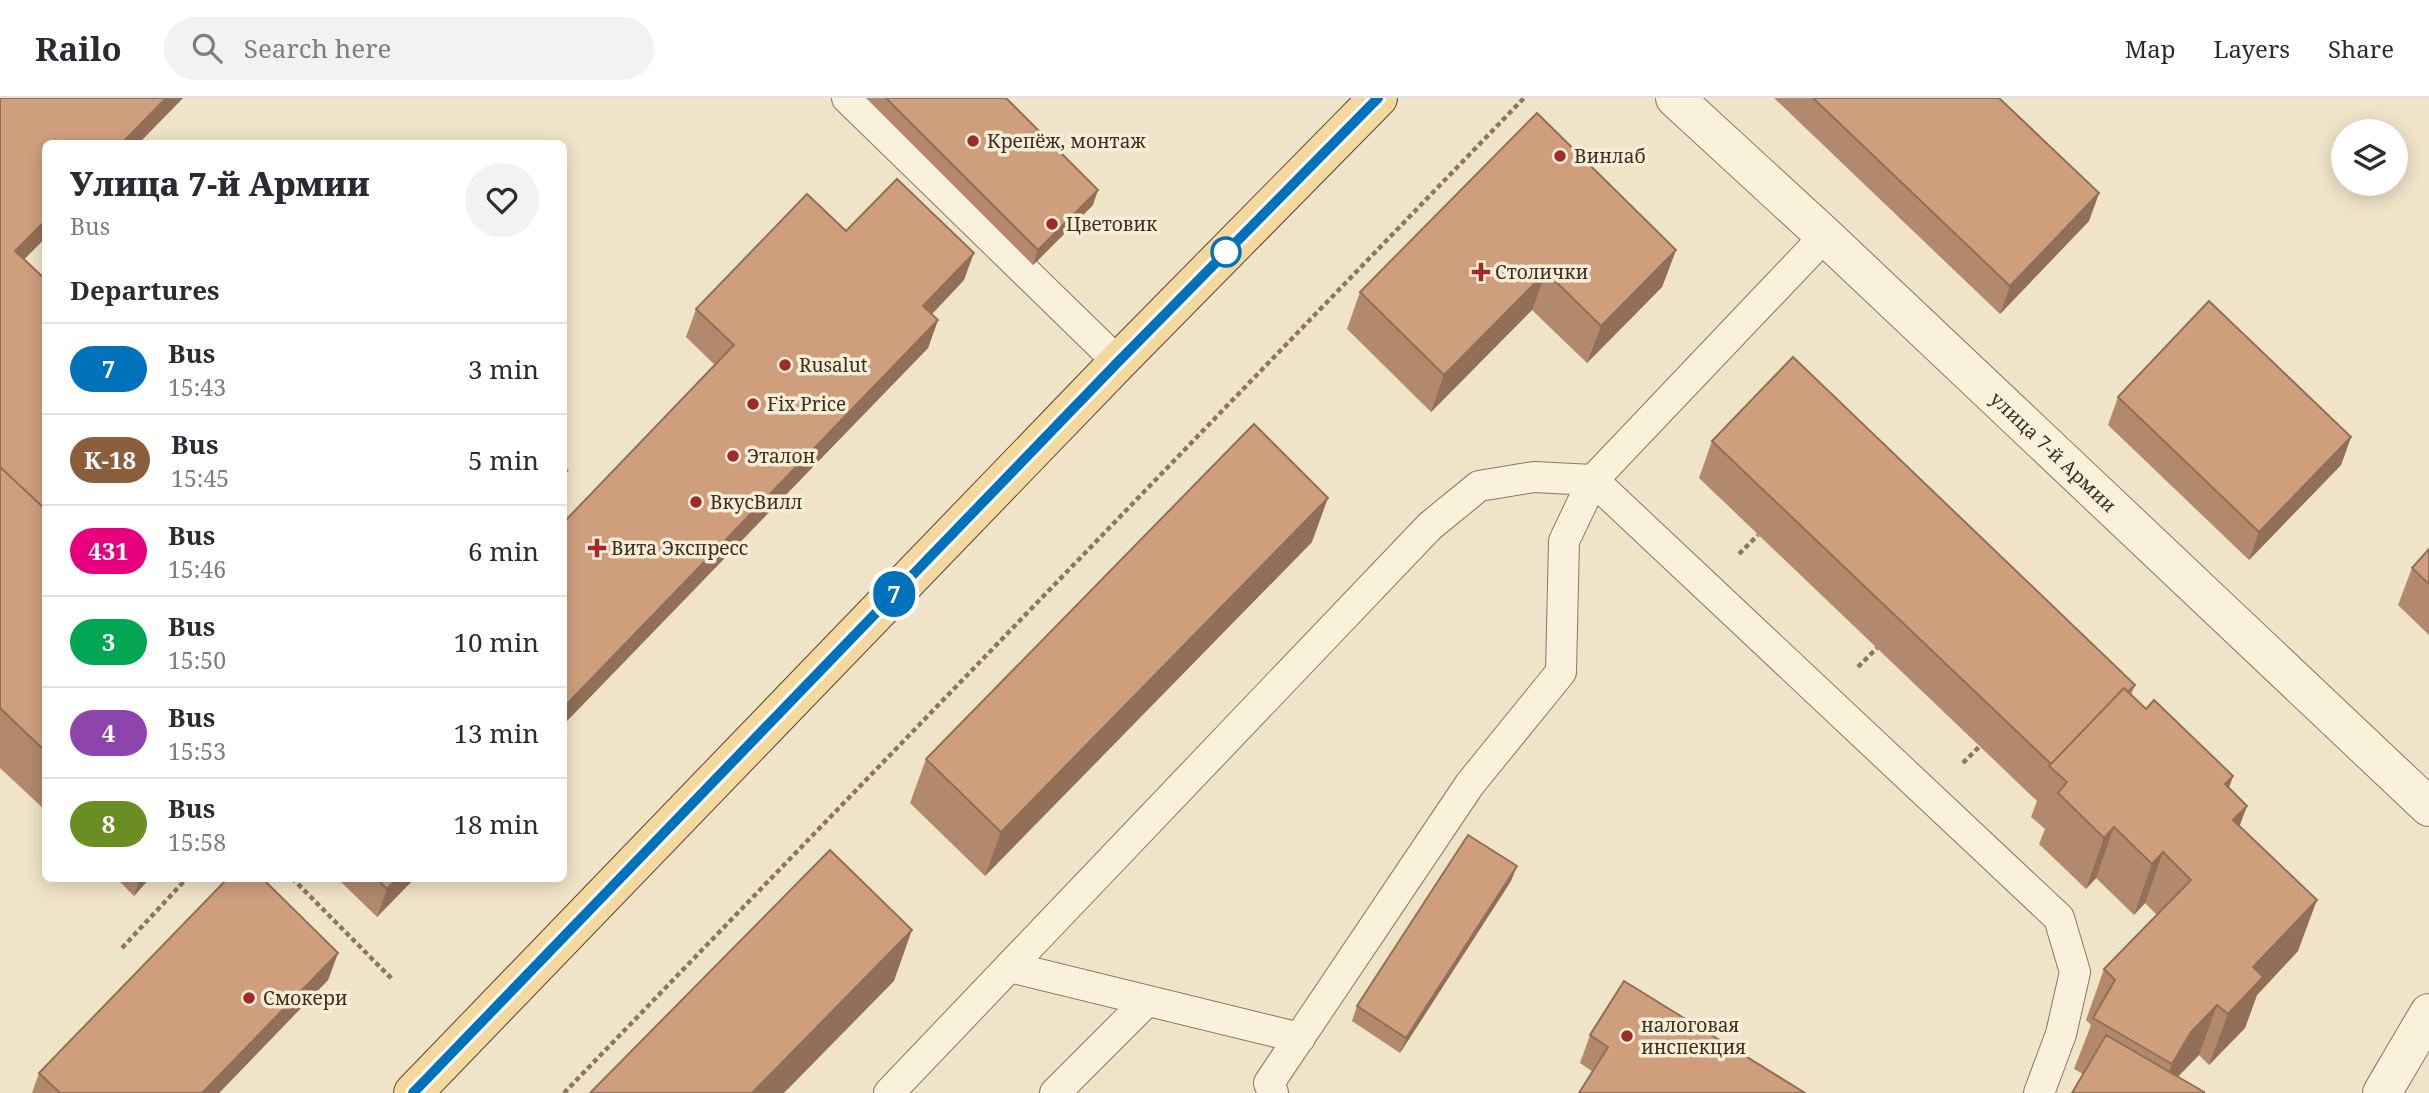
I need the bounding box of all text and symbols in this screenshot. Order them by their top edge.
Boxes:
search box [164,17,654,80]
text: Railo [35,26,122,71]
icon: search [188,29,226,67]
text: Search here [244,30,391,66]
text: Map [2125,32,2176,65]
text: Layers [2214,32,2290,65]
text: Share [2328,32,2394,65]
map controls [2331,119,2408,196]
button: layers [2331,119,2408,196]
place label: Крепёж, монтаж [987,128,1147,154]
marker: Крепёж, монтаж [965,133,981,149]
place label: Винлаб [1574,143,1646,169]
marker: Винлаб [1552,148,1568,164]
text: Улица 7-й Армии [70,161,370,206]
button: heart [465,163,539,237]
text: Bus [70,210,110,242]
place label: Цветовик [1066,211,1158,237]
marker: Цветовик [1044,216,1060,232]
unlabelled marker [1211,237,1241,267]
place label: Столички [1495,259,1588,285]
marker: Столички [1473,264,1489,280]
text: Departures [70,272,220,308]
text: Bus [168,335,215,371]
text: 3 min [468,351,539,387]
text: 7 [102,352,115,385]
place label: Rusalut [799,352,868,378]
marker: Rusalut [777,357,793,373]
text: 15:43 [168,371,226,403]
street label: улица 7-й Армии [1984,386,2122,518]
place label: Fix Price [767,391,846,417]
marker: Fix Price [745,396,761,412]
text: Bus [171,426,218,462]
text: 5 min [468,442,539,478]
text: К-18 [84,443,136,476]
place label: Эталон [747,443,815,469]
marker: Эталон [725,448,741,464]
text: 15:45 [171,462,229,494]
place label: ВкусВилл [710,489,802,515]
marker: ВкусВилл [688,494,704,510]
text: Bus [168,517,215,553]
text: 6 min [468,533,539,569]
text: 431 [88,534,129,567]
place label: Вита Экспресс [611,535,748,561]
marker: Вита Экспресс [589,540,605,556]
text: 15:46 [168,553,226,585]
line badge: 7 [871,571,917,617]
text: 7 [887,577,901,610]
text: Bus [168,608,215,644]
text: 10 min [454,624,539,660]
text: 3 [102,625,115,658]
text: 15:50 [168,644,226,676]
text: Bus [168,699,215,735]
text: 13 min [454,715,539,751]
text: 4 [102,716,115,749]
text: 15:53 [168,735,226,767]
text: Bus [168,790,215,826]
text: 18 min [454,806,539,842]
text: 8 [102,807,115,840]
text: 15:58 [168,826,226,858]
place label: Смокери [263,985,348,1011]
marker: Смокери [241,990,257,1006]
place label: налоговая инспекция [1641,1012,1746,1060]
marker: налоговая инспекция [1619,1028,1635,1044]

